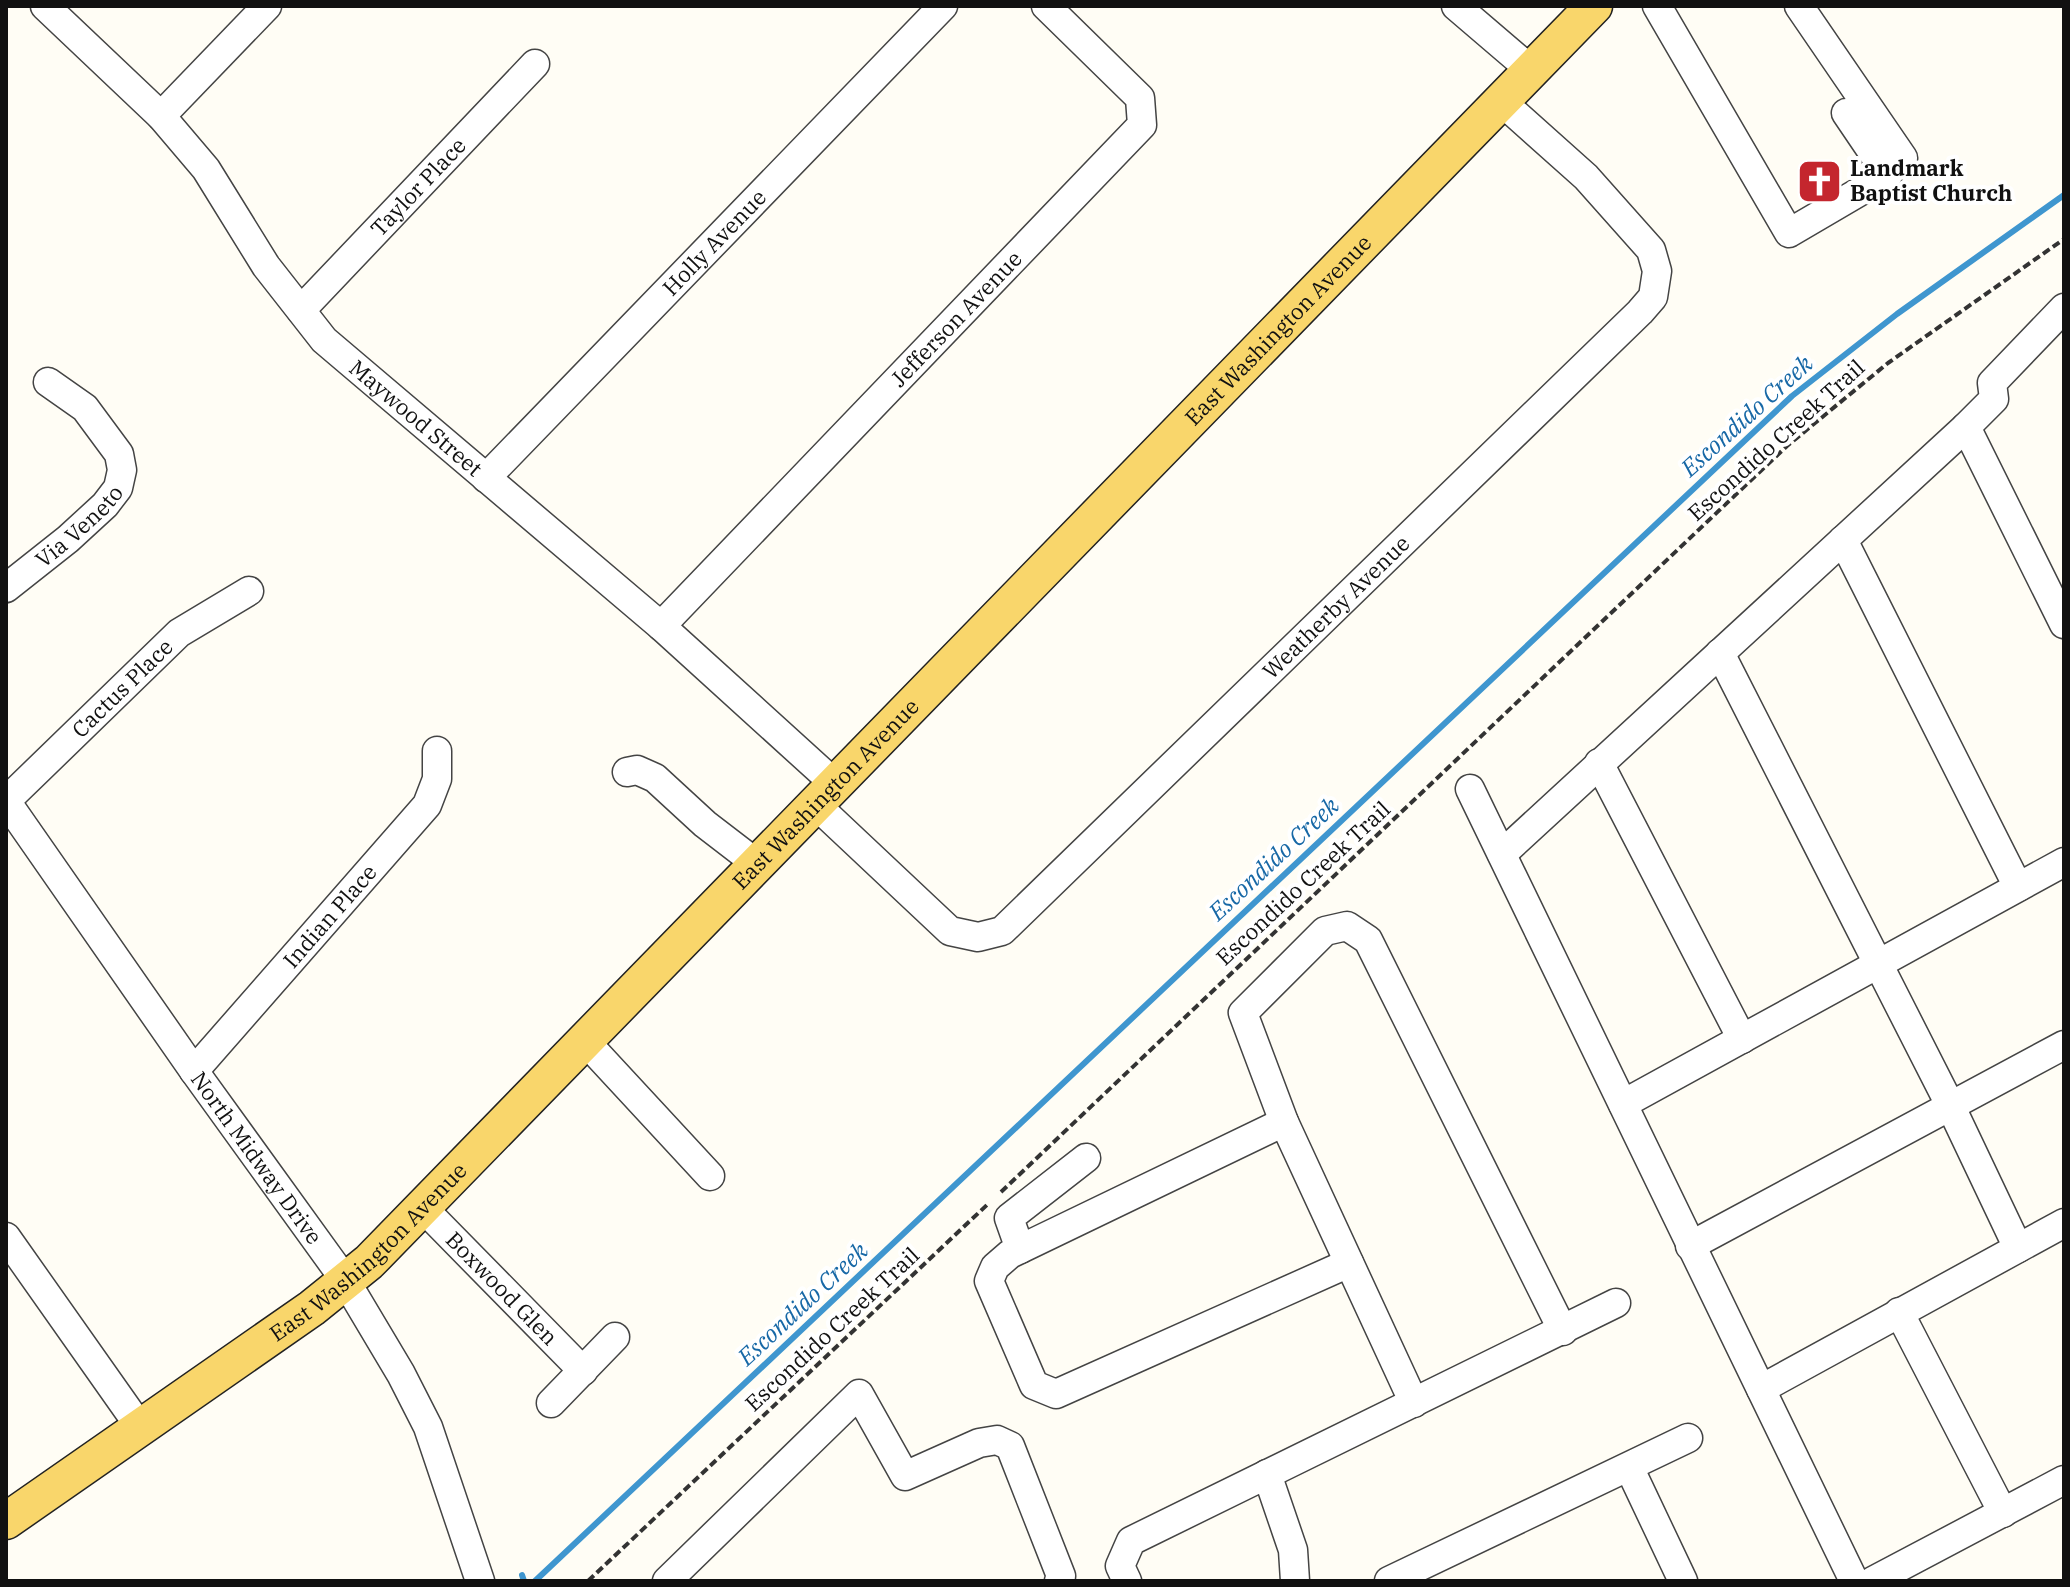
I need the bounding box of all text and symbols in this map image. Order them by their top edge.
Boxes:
street label: Taylor Place [364,131,472,242]
place label: Landmark Baptist Church [1850,153,2012,207]
church icon: Landmark Baptist Church [1795,157,1843,205]
street label: Holly Avenue [656,183,772,301]
street label: East Washington Avenue [1178,228,1377,431]
street label: Jefferson Avenue [884,244,1028,393]
water label: Escondido Creek [1673,347,1819,484]
street label: Maywood Street [344,353,489,482]
street label: Escondido Creek Trail [1681,353,1870,527]
street label: Via Veneto [29,479,129,573]
street label: Weatherby Avenue [1256,529,1415,685]
street label: Cactus Place [65,632,179,743]
street label: East Washington Avenue [726,692,925,895]
water label: Escondido Creek [1201,789,1346,928]
street label: Escondido Creek Trail [1209,794,1396,971]
street label: Indian Place [276,858,383,974]
street label: North Midway Drive [185,1065,329,1250]
street label: East Washington Avenue [263,1156,472,1347]
street label: Boxwood Glen [440,1225,564,1351]
water label: Escondido Creek [730,1234,875,1373]
street label: Escondido Creek Trail [738,1240,925,1417]

